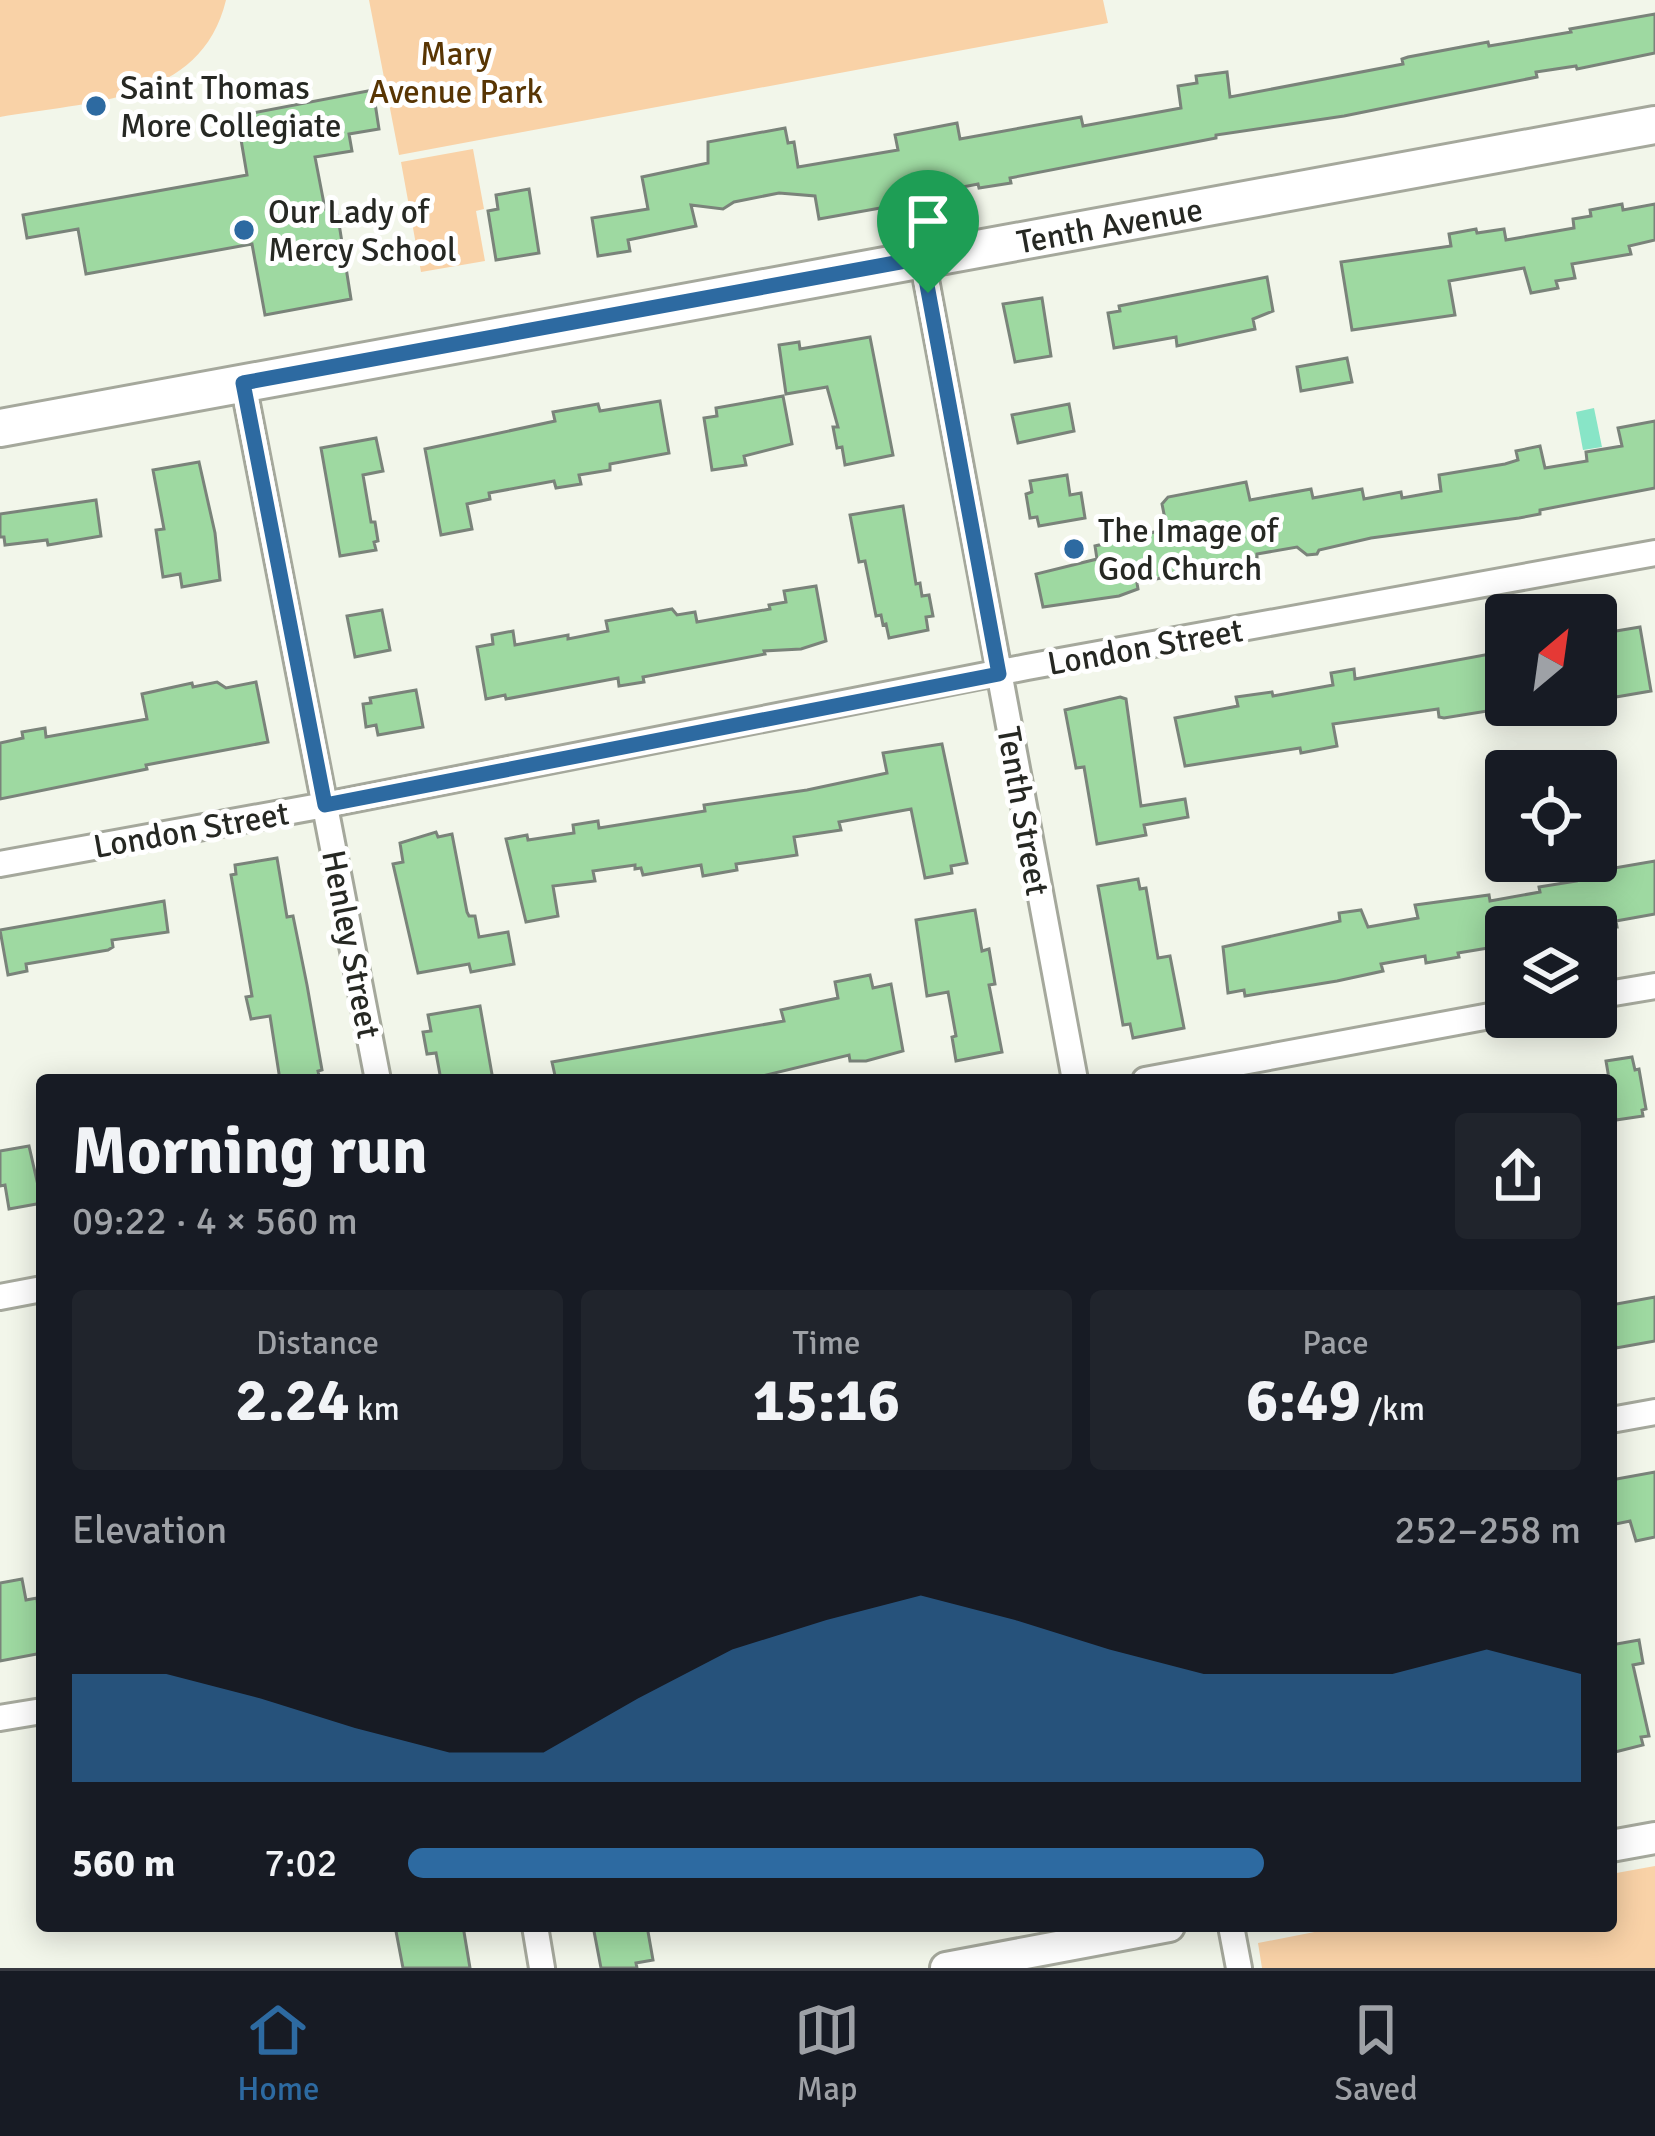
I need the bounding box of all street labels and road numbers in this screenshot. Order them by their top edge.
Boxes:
street label: Tenth Avenue [1014,189,1206,263]
street label: London Street [1044,610,1246,685]
street label: Tenth Street [988,724,1058,899]
street label: London Street [90,793,292,868]
street label: Henley Street [312,847,389,1042]

